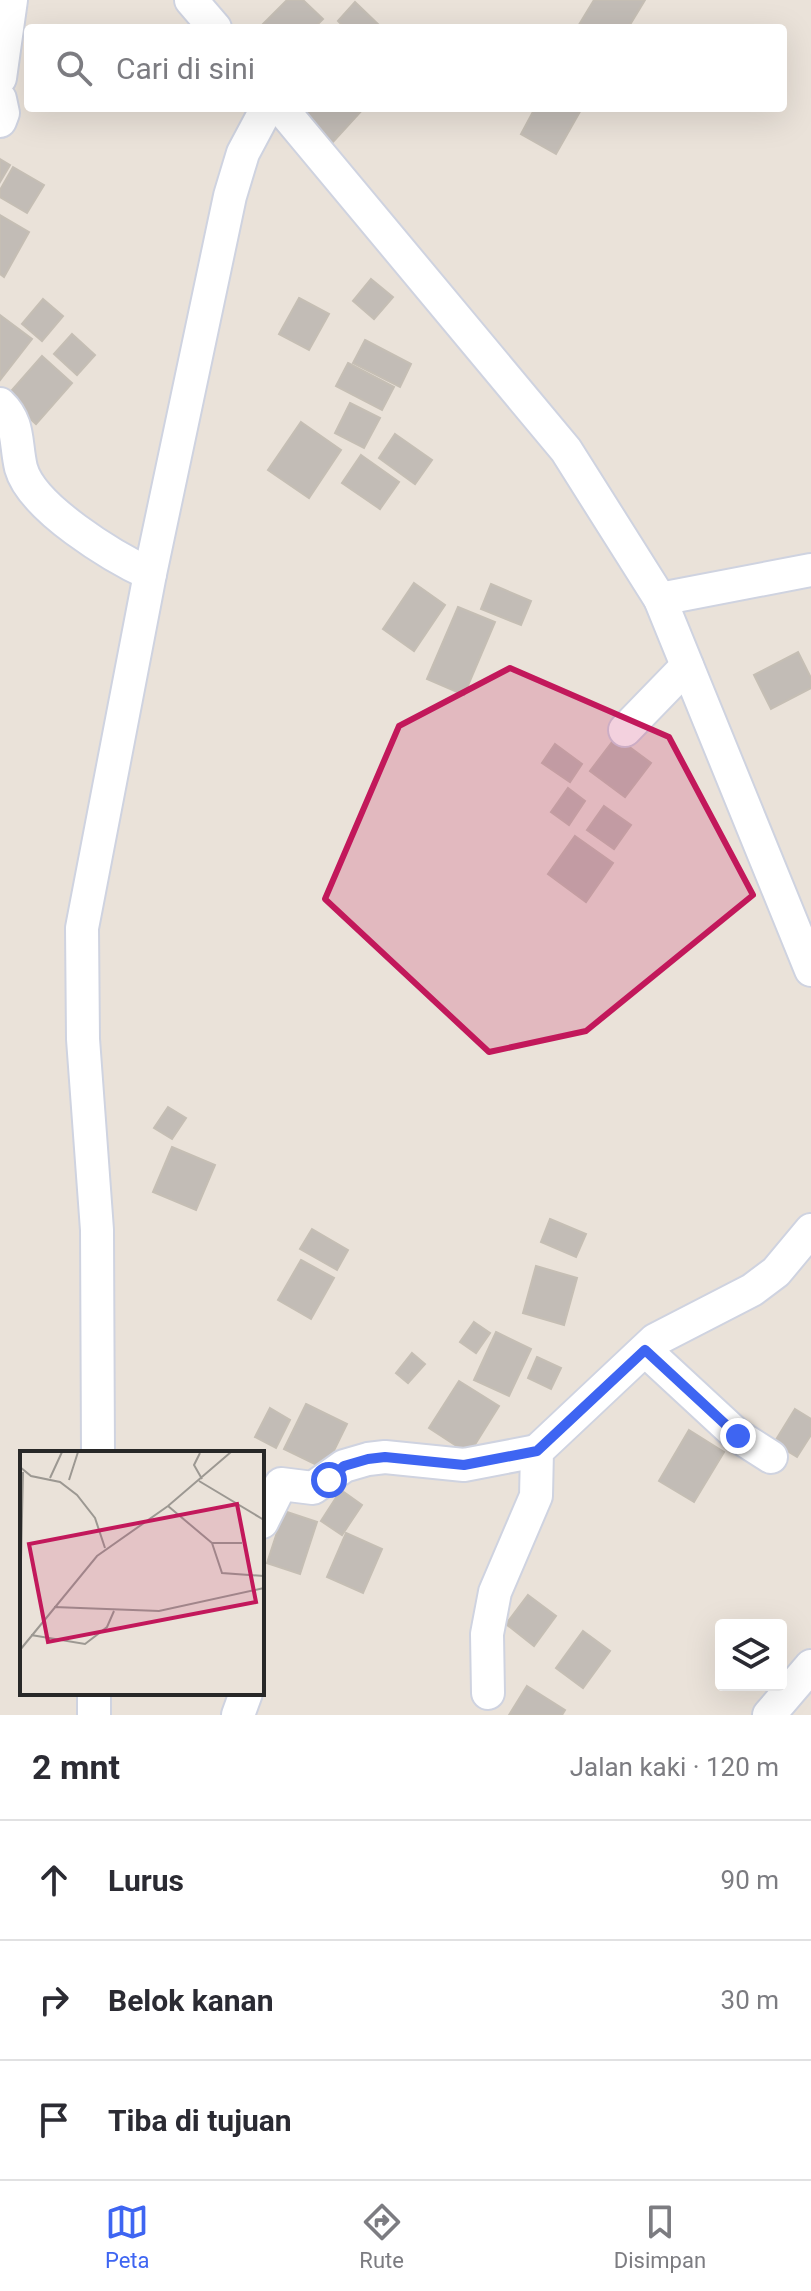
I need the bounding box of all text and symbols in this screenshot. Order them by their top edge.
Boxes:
search box [24,24,787,112]
icon: search [52,46,96,90]
text: Cari di sini [116,51,255,86]
route end [720,1418,756,1454]
inset map [20,1451,264,1695]
route start [311,1462,347,1498]
map controls [715,1619,787,1691]
button: layers [715,1619,787,1691]
text: 2 mnt [32,1747,120,1787]
text: Jalan kaki · 120 m [570,1752,779,1782]
icon: ahead [32,1858,76,1902]
text: Lurus [108,1863,184,1898]
text: 90 m [721,1865,779,1895]
icon: right [32,1978,76,2022]
text: Belok kanan [108,1983,273,2018]
text: 30 m [721,1985,779,2015]
icon: arrive [32,2098,76,2142]
text: Tiba di tujuan [108,2103,292,2138]
tab: Peta [105,2200,150,2273]
tab: Rute [359,2200,404,2273]
tab: Disimpan [614,2200,706,2273]

